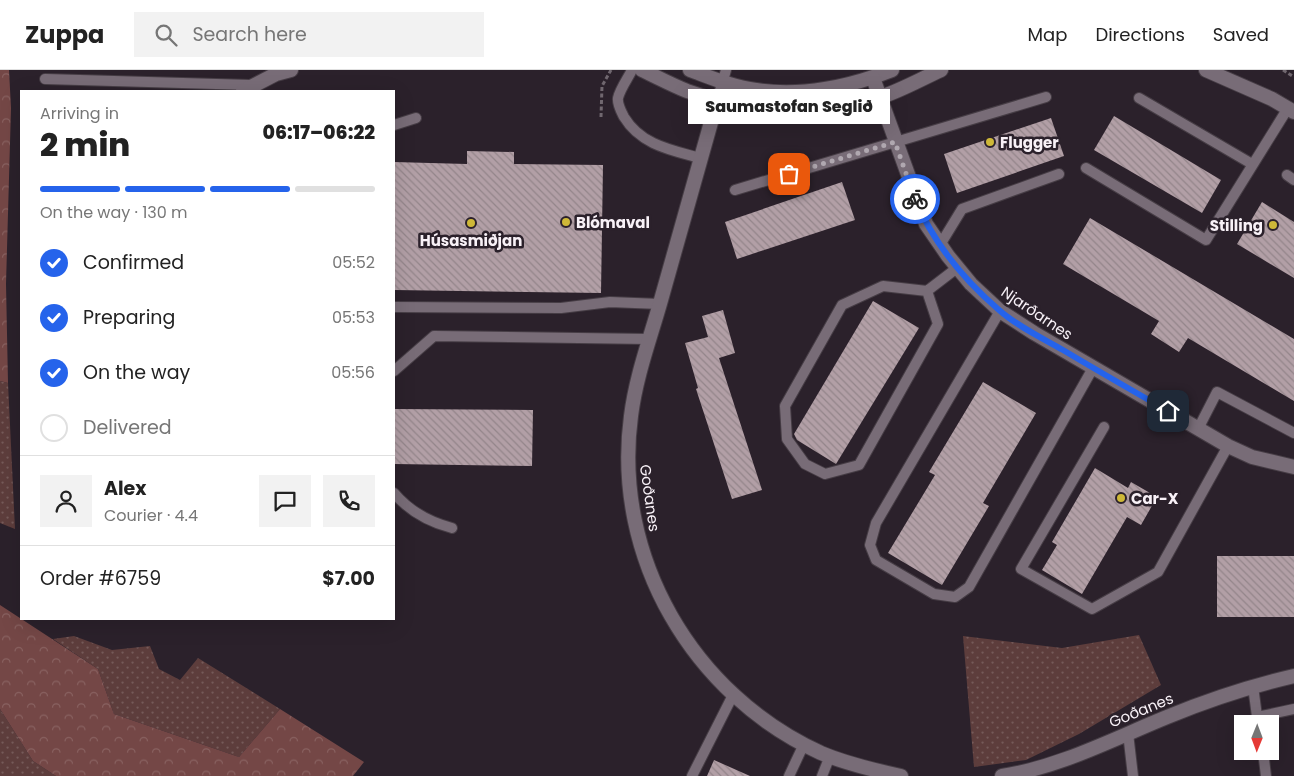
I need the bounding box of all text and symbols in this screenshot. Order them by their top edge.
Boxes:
search box [134,12,484,57]
text: Zuppa [25,18,104,51]
icon: search [152,21,180,49]
text: Search here [192,21,307,48]
text: Map [1028,22,1067,47]
text: Directions [1095,22,1185,47]
text: Saved [1213,22,1269,47]
callout: Saumastofan Seglið [688,89,890,124]
text: Saumastofan Seglið [705,95,873,118]
text: Arriving in [40,102,119,125]
text: 06:17–06:22 [262,119,375,146]
text: 2 min [40,122,130,167]
place label: Flugger [1000,132,1059,153]
marker: Flugger [984,136,996,148]
pin [768,153,810,195]
icon: bag [775,160,803,188]
courier [890,174,940,224]
icon: bike [901,185,929,213]
text: On the way · 130 m [40,201,188,224]
place label: Blómaval [576,212,650,233]
place label: Stilling [1210,215,1263,236]
marker: Blómaval [560,216,572,228]
marker: Húsasmiðjan [465,217,477,229]
marker: Stilling [1267,219,1279,231]
place label: Húsasmiðjan [420,230,522,251]
icon: check [40,249,68,277]
text: Confirmed [83,249,184,276]
text: 05:52 [332,251,375,274]
street label: Njarðarnes [997,281,1077,345]
icon: check [40,304,68,332]
text: Preparing [83,304,175,331]
text: 05:53 [332,306,375,329]
icon: check [40,359,68,387]
text: On the way [83,359,190,386]
text: 05:56 [331,361,375,384]
pin [1147,390,1189,432]
icon: home [1154,397,1182,425]
text: Delivered [83,414,172,441]
street label: Goðanes [635,463,665,533]
button: person [40,475,92,527]
text: Alex [104,475,146,502]
button: chat [259,475,311,527]
button: phone [323,475,375,527]
place label: Car-X [1131,488,1179,509]
marker: Car-X [1115,492,1127,504]
text: Courier · 4.4 [104,504,198,527]
text: Order #6759 [40,565,161,592]
text: $7.00 [322,565,375,592]
street label: Goðanes [1106,688,1176,732]
north arrow [1234,715,1279,760]
map controls [1234,715,1279,760]

